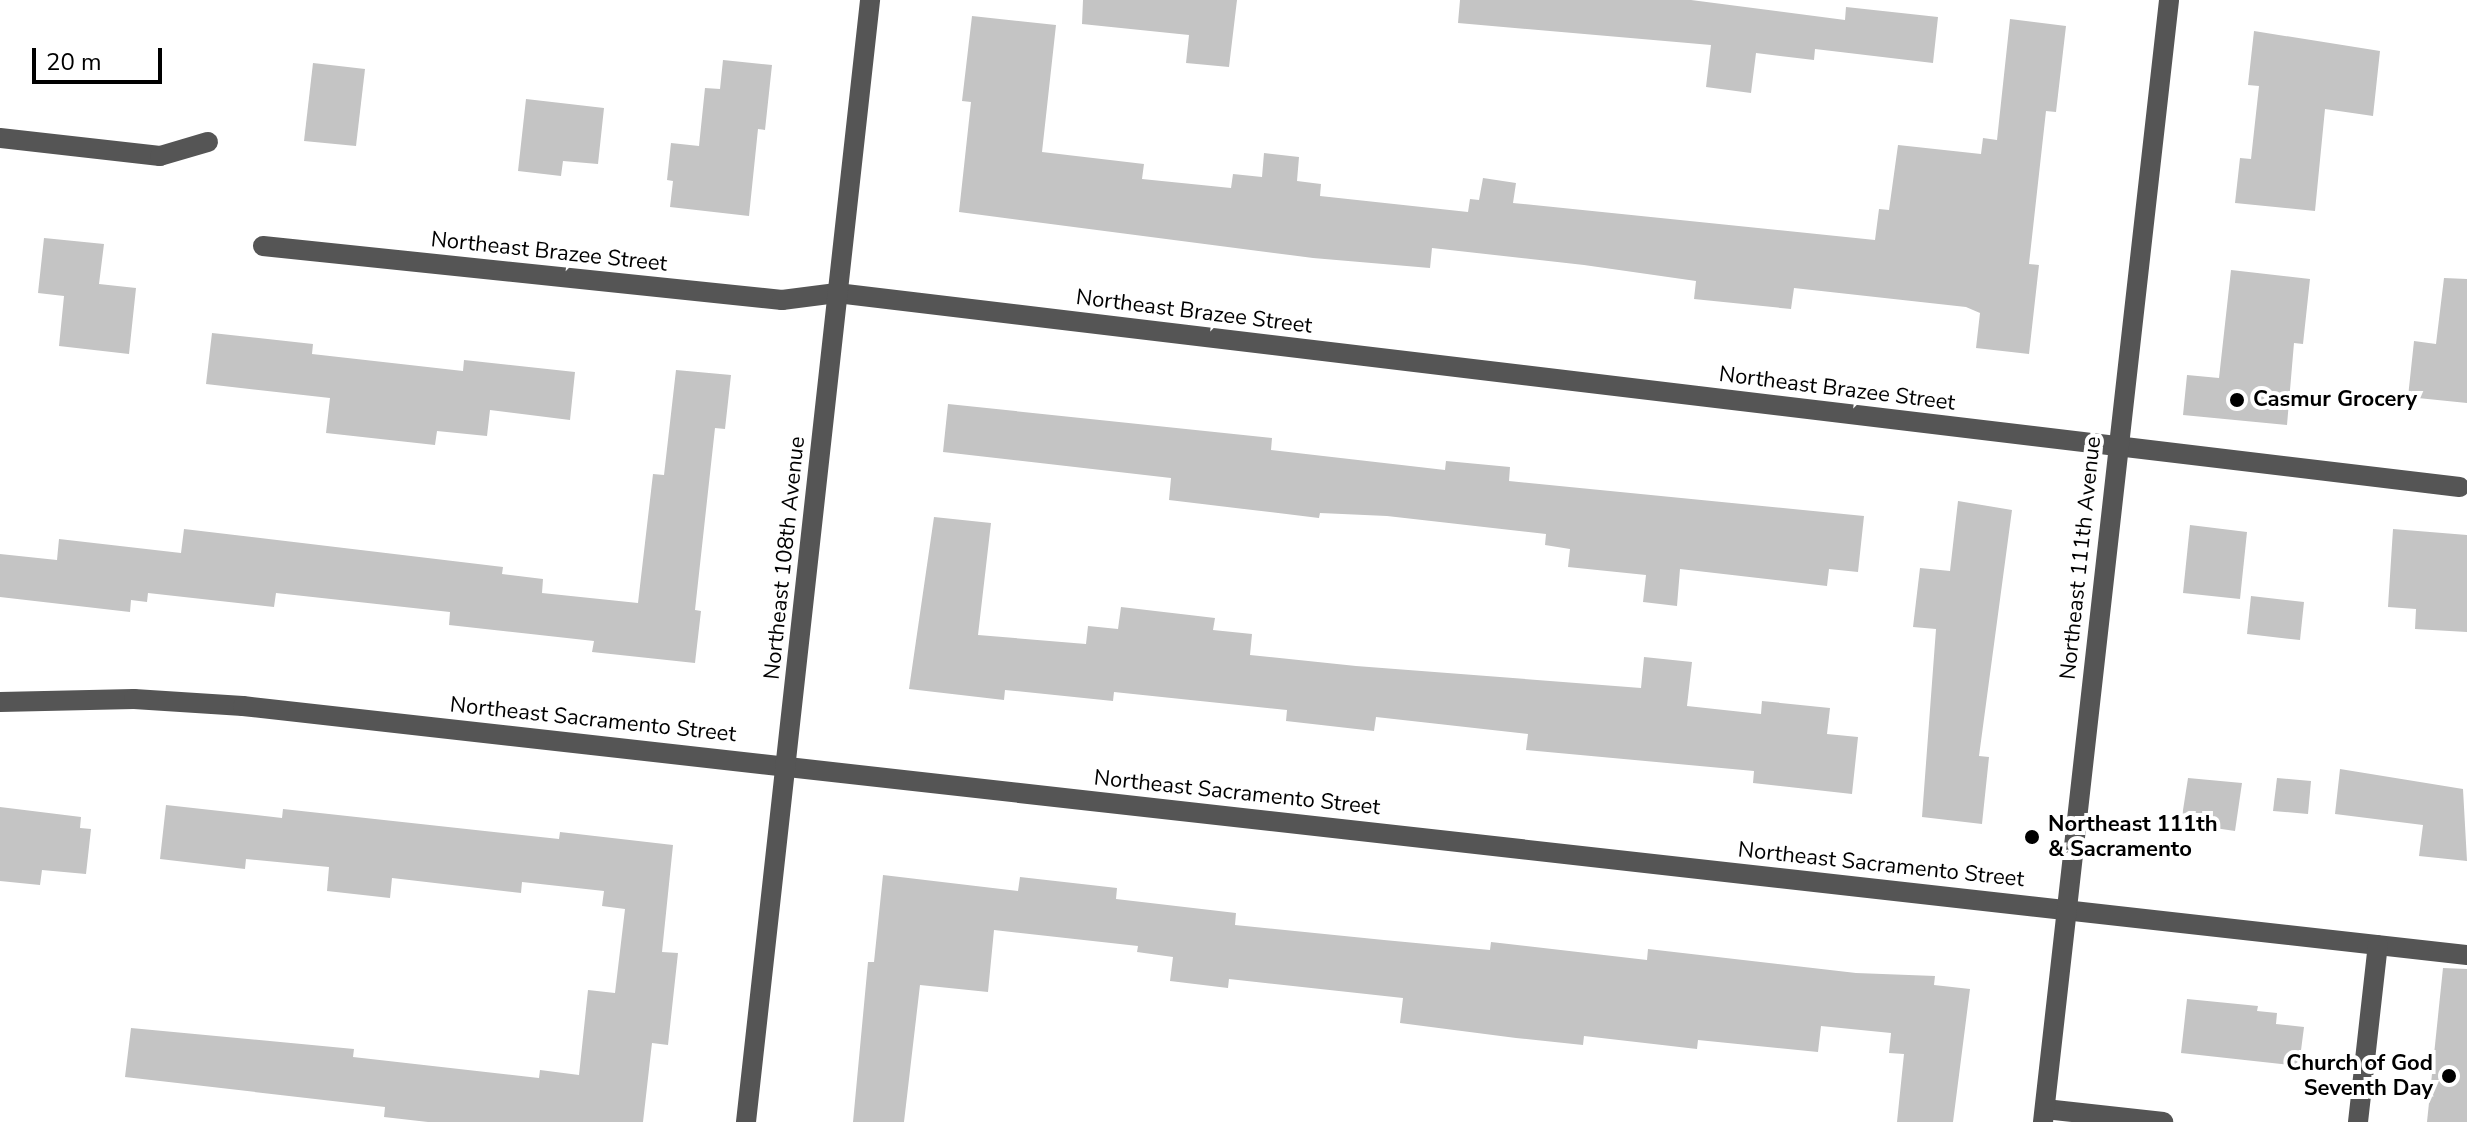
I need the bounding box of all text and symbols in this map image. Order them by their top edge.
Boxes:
scale bar [36,32,166,82]
text: 20 m [46,46,102,78]
street label: Northeast Brazee Street [429,226,669,278]
street label: Northeast Brazee Street [1074,284,1314,340]
street label: Northeast Brazee Street [1717,361,1957,417]
place label: Casmur Grocery [2253,387,2417,413]
marker: Casmur Grocery [2228,391,2246,409]
street label: Northeast 108th Avenue [759,435,811,681]
street label: Northeast 111th Avenue [2055,435,2107,681]
street label: Northeast Sacramento Street [449,692,737,748]
street label: Northeast Sacramento Street [1093,765,1381,821]
place label: Northeast 111th & Sacramento [2048,811,2218,862]
marker: Northeast 111th & Sacramento [2023,828,2041,846]
street label: Northeast Sacramento Street [1737,837,2025,893]
place label: Church of God Seventh Day [2286,1050,2433,1102]
marker: Church of God Seventh Day [2440,1067,2458,1085]

